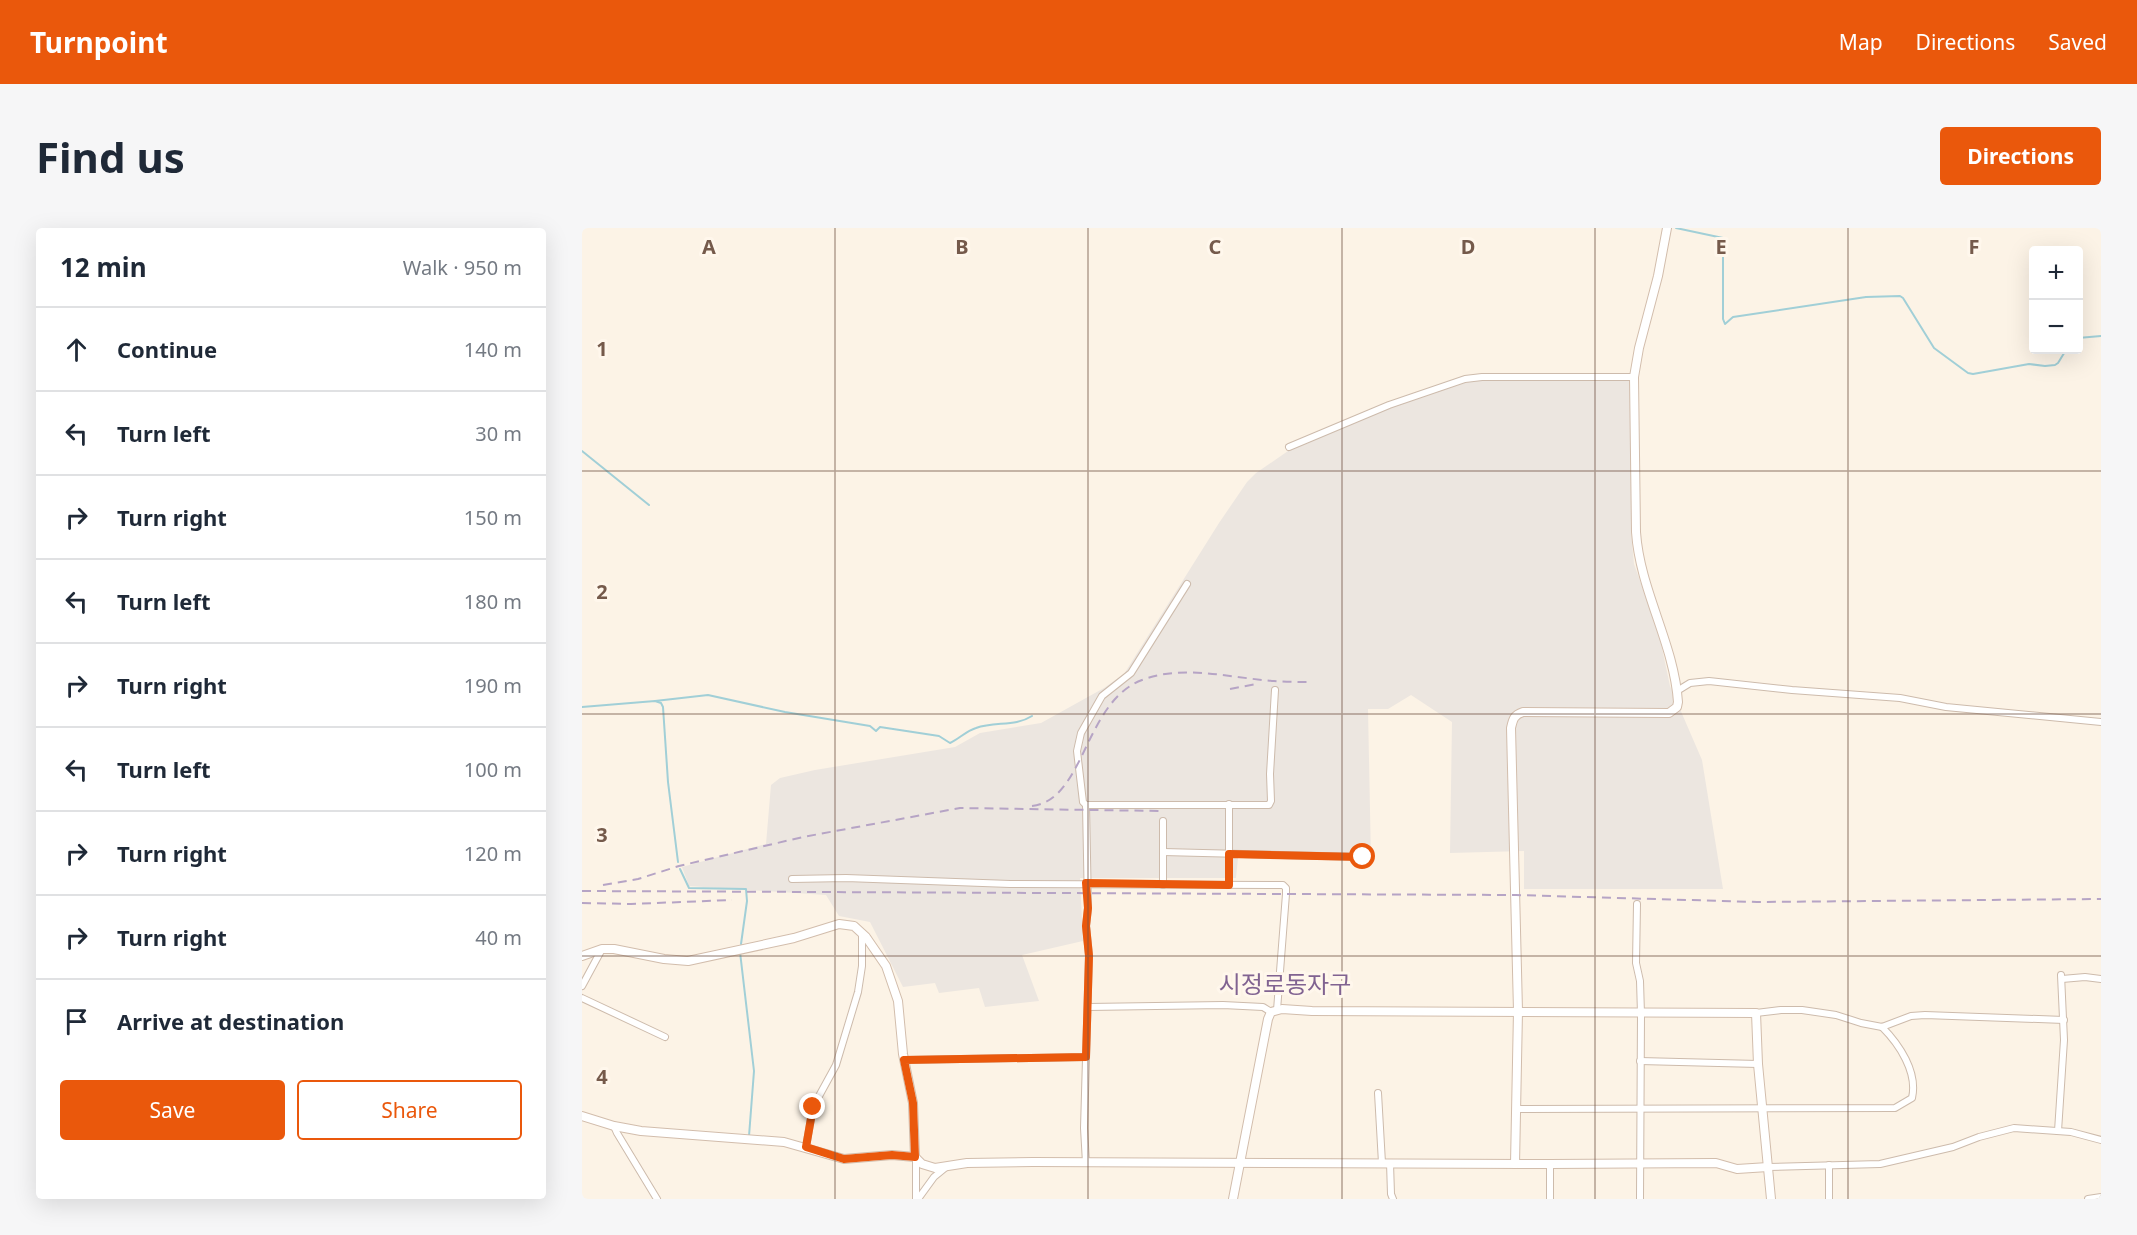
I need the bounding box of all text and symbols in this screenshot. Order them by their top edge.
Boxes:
text: Turnpoint [30,23,168,61]
text: Map [1839,28,1883,56]
text: Directions [1916,28,2015,56]
text: Saved [2048,28,2107,56]
button: Directions [1940,127,2101,185]
text: Find us [36,128,185,185]
text: A [702,233,716,260]
text: B [955,233,969,260]
text: C [1209,233,1222,260]
text: D [1461,233,1475,260]
text: E [1715,233,1727,260]
text: F [1969,233,1979,260]
map controls [2029,246,2083,354]
button: + [2029,246,2083,300]
text: 12 min [60,249,147,285]
text: Walk · 950 m [403,254,522,281]
button: − [2029,300,2083,354]
icon: ahead [60,333,93,366]
text: Continue [117,334,217,364]
text: 1 [596,335,608,362]
text: 140 m [464,336,522,363]
icon: left [60,417,93,450]
text: Turn left [117,418,211,448]
text: 30 m [475,420,522,447]
icon: right [60,501,93,534]
text: Turn right [117,502,227,532]
text: 150 m [464,504,522,531]
text: 2 [596,578,608,605]
icon: left [60,585,93,618]
text: Turn left [117,586,211,616]
text: 180 m [464,588,522,615]
icon: right [60,669,93,702]
text: Turn right [117,670,227,700]
text: 190 m [464,672,522,699]
icon: left [60,753,93,786]
text: Turn left [117,754,211,784]
text: 100 m [464,756,522,783]
text: 3 [596,821,608,848]
icon: right [60,837,93,870]
text: Turn right [117,838,227,868]
text: 120 m [464,840,522,867]
route start [1349,843,1375,869]
icon: right [60,921,93,954]
text: Turn right [117,922,227,952]
text: 40 m [475,924,522,951]
district label: 시정로동자구 [1219,967,1351,1000]
icon: arrive [60,1005,93,1038]
text: Arrive at destination [117,1006,344,1036]
text: 4 [596,1063,608,1090]
button: Save [60,1080,285,1140]
button: Share [297,1080,522,1140]
route end [799,1093,825,1119]

